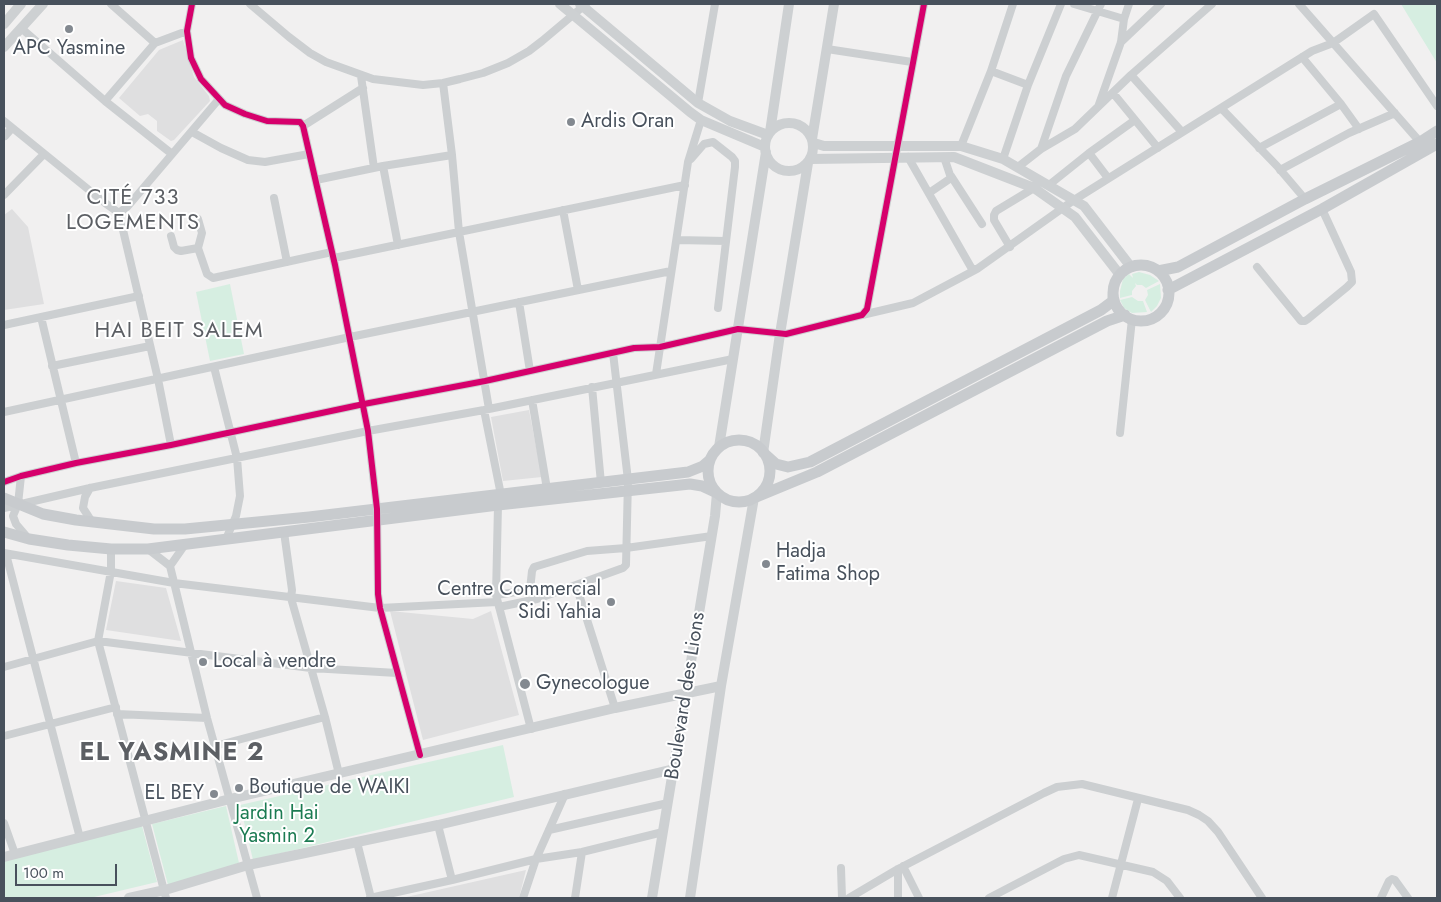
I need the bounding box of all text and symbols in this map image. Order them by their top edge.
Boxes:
marker: APC Yasmine [63,23,75,35]
place label: APC Yasmine [13,37,125,61]
place label: Ardis Oran [581,110,674,134]
marker: Ardis Oran [565,116,577,128]
district label: CITÉ 733 LOGEMENTS [65,186,201,238]
district label: HAI BEIT SALEM [93,319,265,345]
place label: Hadja Fatima Shop [776,540,880,587]
marker: Hadja Fatima Shop [760,558,772,570]
place label: Centre Commercial Sidi Yahia [437,578,601,625]
marker: Centre Commercial Sidi Yahia [605,596,617,608]
street label: Boulevard des Lions [661,611,711,781]
place label: Local à vendre [213,650,336,674]
marker: Local à vendre [197,656,209,668]
place label: Gynecologue [536,672,650,696]
marker: Gynecologue [518,677,532,691]
district label: EL YASMINE 2 [78,739,266,769]
place label: Boutique de WAIKI [249,776,410,800]
place label: EL BEY [145,782,204,806]
marker: Boutique de WAIKI [233,782,245,794]
marker: EL BEY [208,788,220,800]
park label: Jardin Hai Yasmin 2 [235,802,319,849]
scale bar [18,854,120,886]
text: 100 m [23,862,64,884]

